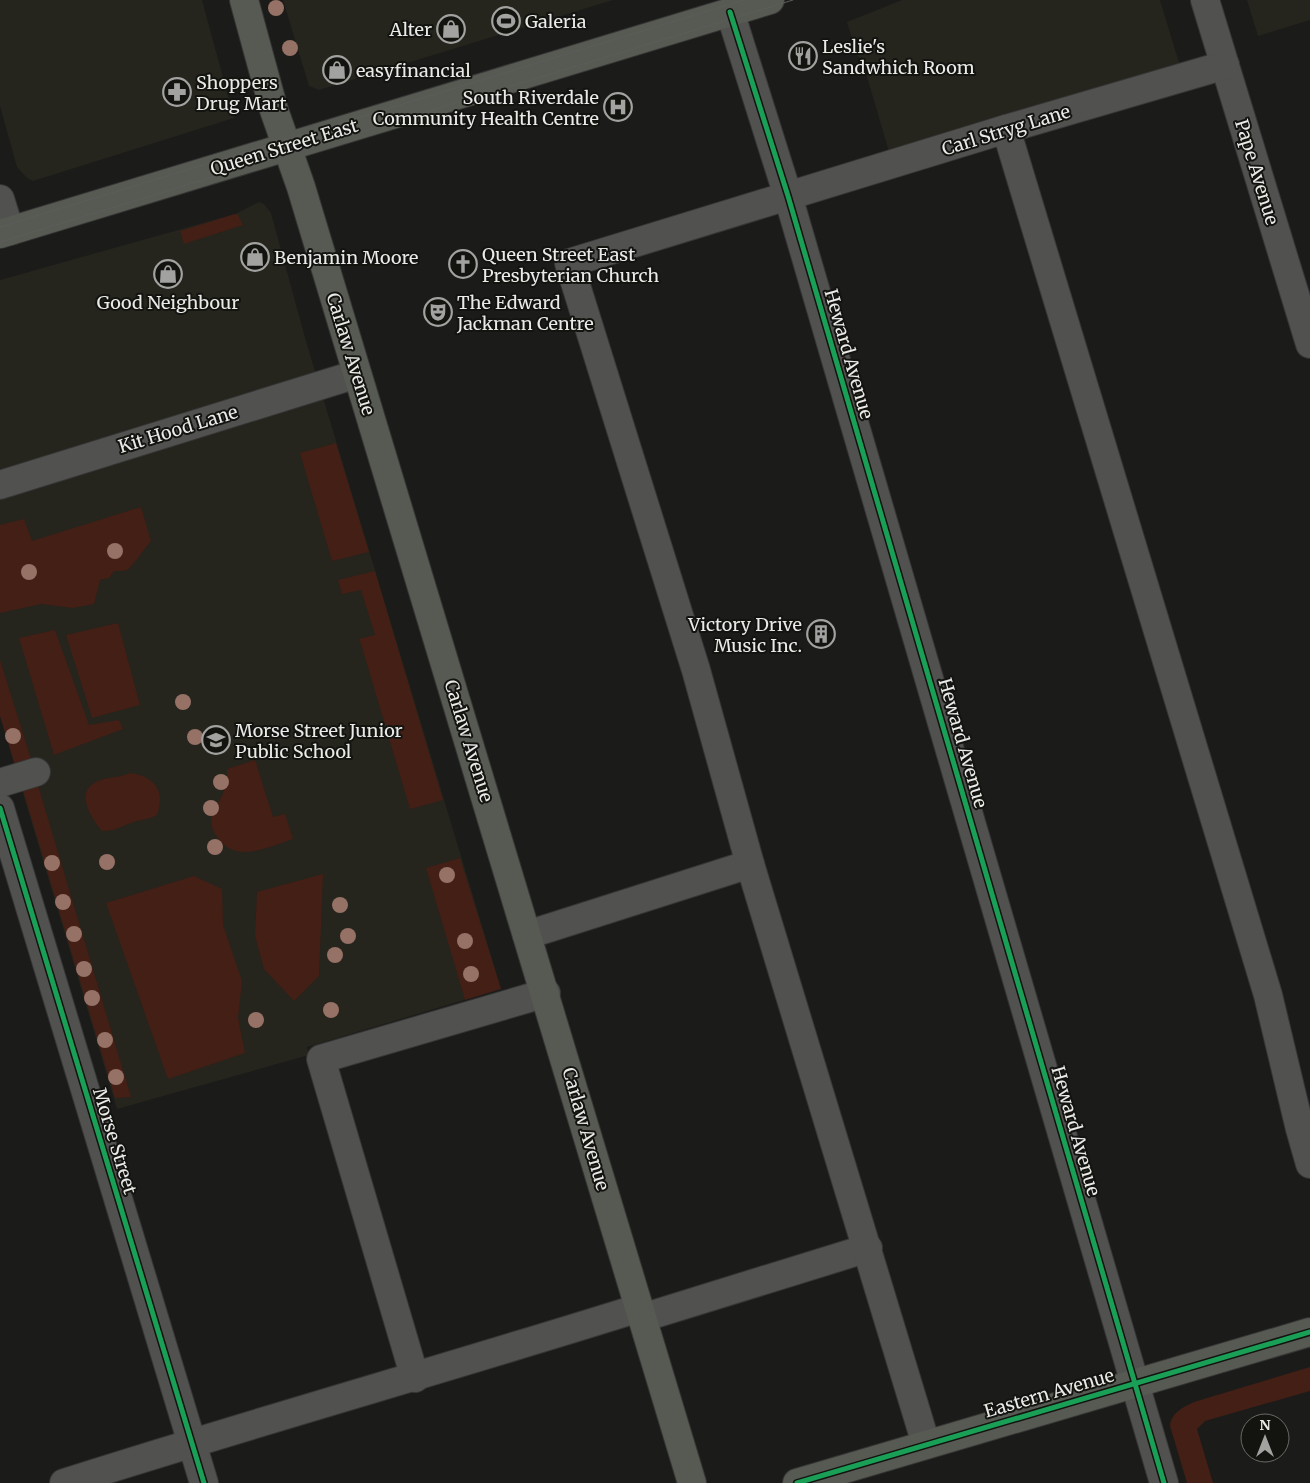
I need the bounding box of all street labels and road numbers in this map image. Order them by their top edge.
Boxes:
street label: Carl Stryg Lane [939,100,1073,160]
street label: Queen Street East [207,114,361,180]
street label: Pape Avenue [1230,116,1284,228]
street label: Heward Avenue [819,286,879,422]
street label: Carlaw Avenue [321,290,381,418]
street label: Kit Hood Lane [115,400,241,458]
street label: Heward Avenue [933,675,993,811]
street label: Carlaw Avenue [439,677,499,805]
street label: Heward Avenue [1046,1063,1106,1199]
street label: Carlaw Avenue [557,1065,615,1193]
street label: Morse Street [88,1085,142,1197]
street label: Eastern Avenue [981,1363,1117,1423]

